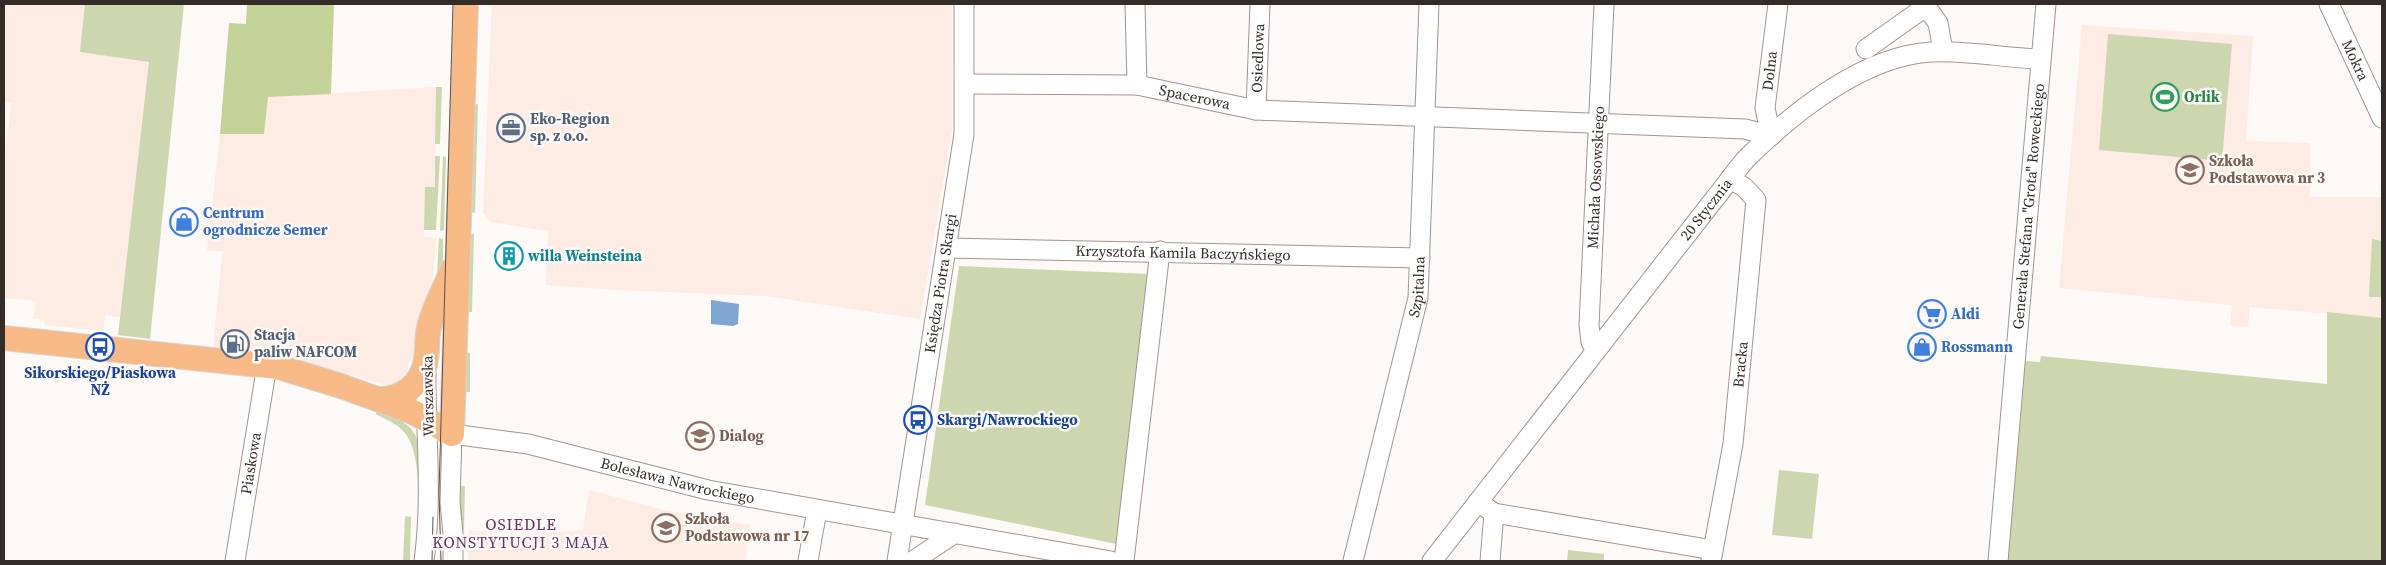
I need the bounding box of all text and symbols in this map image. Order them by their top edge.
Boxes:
street label: Osiedlowa [1246,23,1269,93]
street label: Mokra [2337,36,2374,84]
street label: Dolna [1756,49,1782,92]
street label: Spacerowa [1157,79,1233,114]
street label: Generała Stefana "Grota" Roweckiego [2007,82,2049,330]
sports icon: Orlik [2150,82,2180,112]
place label: Orlik [2184,86,2220,107]
street label: Michała Ossowskiego [1582,106,1609,250]
place label: Eko-Region sp. z o.o. [530,108,610,146]
office icon: Eko-Region sp. z o.o. [496,113,526,143]
place label: Szkoła Podstawowa nr 3 [2209,150,2325,188]
school or university icon: Szkoła Podstawowa nr 3 [2175,155,2205,185]
street label: 20 Stycznia [1675,173,1737,245]
place label: Centrum ogrodnicze Semer [203,202,328,240]
shop icon: Centrum ogrodnicze Semer [169,207,199,237]
street label: Księdza Piotra Skargi [919,212,961,354]
street label: Krzysztofa Kamila Baczyńskiego [1075,240,1291,265]
building icon: willa Weinsteina [494,241,524,271]
place label: willa Weinsteina [527,245,643,266]
street label: Szpitalna [1403,255,1430,319]
supermarket icon: Aldi [1917,299,1947,329]
place label: Aldi [1951,303,1980,324]
place label: Stacja paliw NAFCOM [254,324,357,362]
fuel station icon: Stacja paliw NAFCOM [220,329,250,359]
bus stop icon: Sikorskiego/Piaskowa NŻ [85,332,115,362]
shop icon: Rossmann [1907,332,1937,362]
place label: Rossmann [1941,336,2013,357]
street label: Bracka [1727,340,1753,388]
street label: Warszawska [416,355,439,437]
place label: Sikorskiego/Piaskowa NŻ [24,362,177,400]
bus stop icon: Skargi/Nawrockiego [903,405,933,435]
place label: Skargi/Nawrockiego [937,409,1078,430]
school or university icon: Dialog [685,421,715,451]
place label: Dialog [719,425,764,446]
street label: Piaskowa [235,430,266,496]
street label: Bolesława Nawrockiego [599,452,756,508]
place label: Szkoła Podstawowa nr 17 [685,508,809,546]
district label: OSIEDLE KONSTYTUCJI 3 MAJA [432,513,610,553]
school or university icon: Szkoła Podstawowa nr 17 [651,513,681,543]

